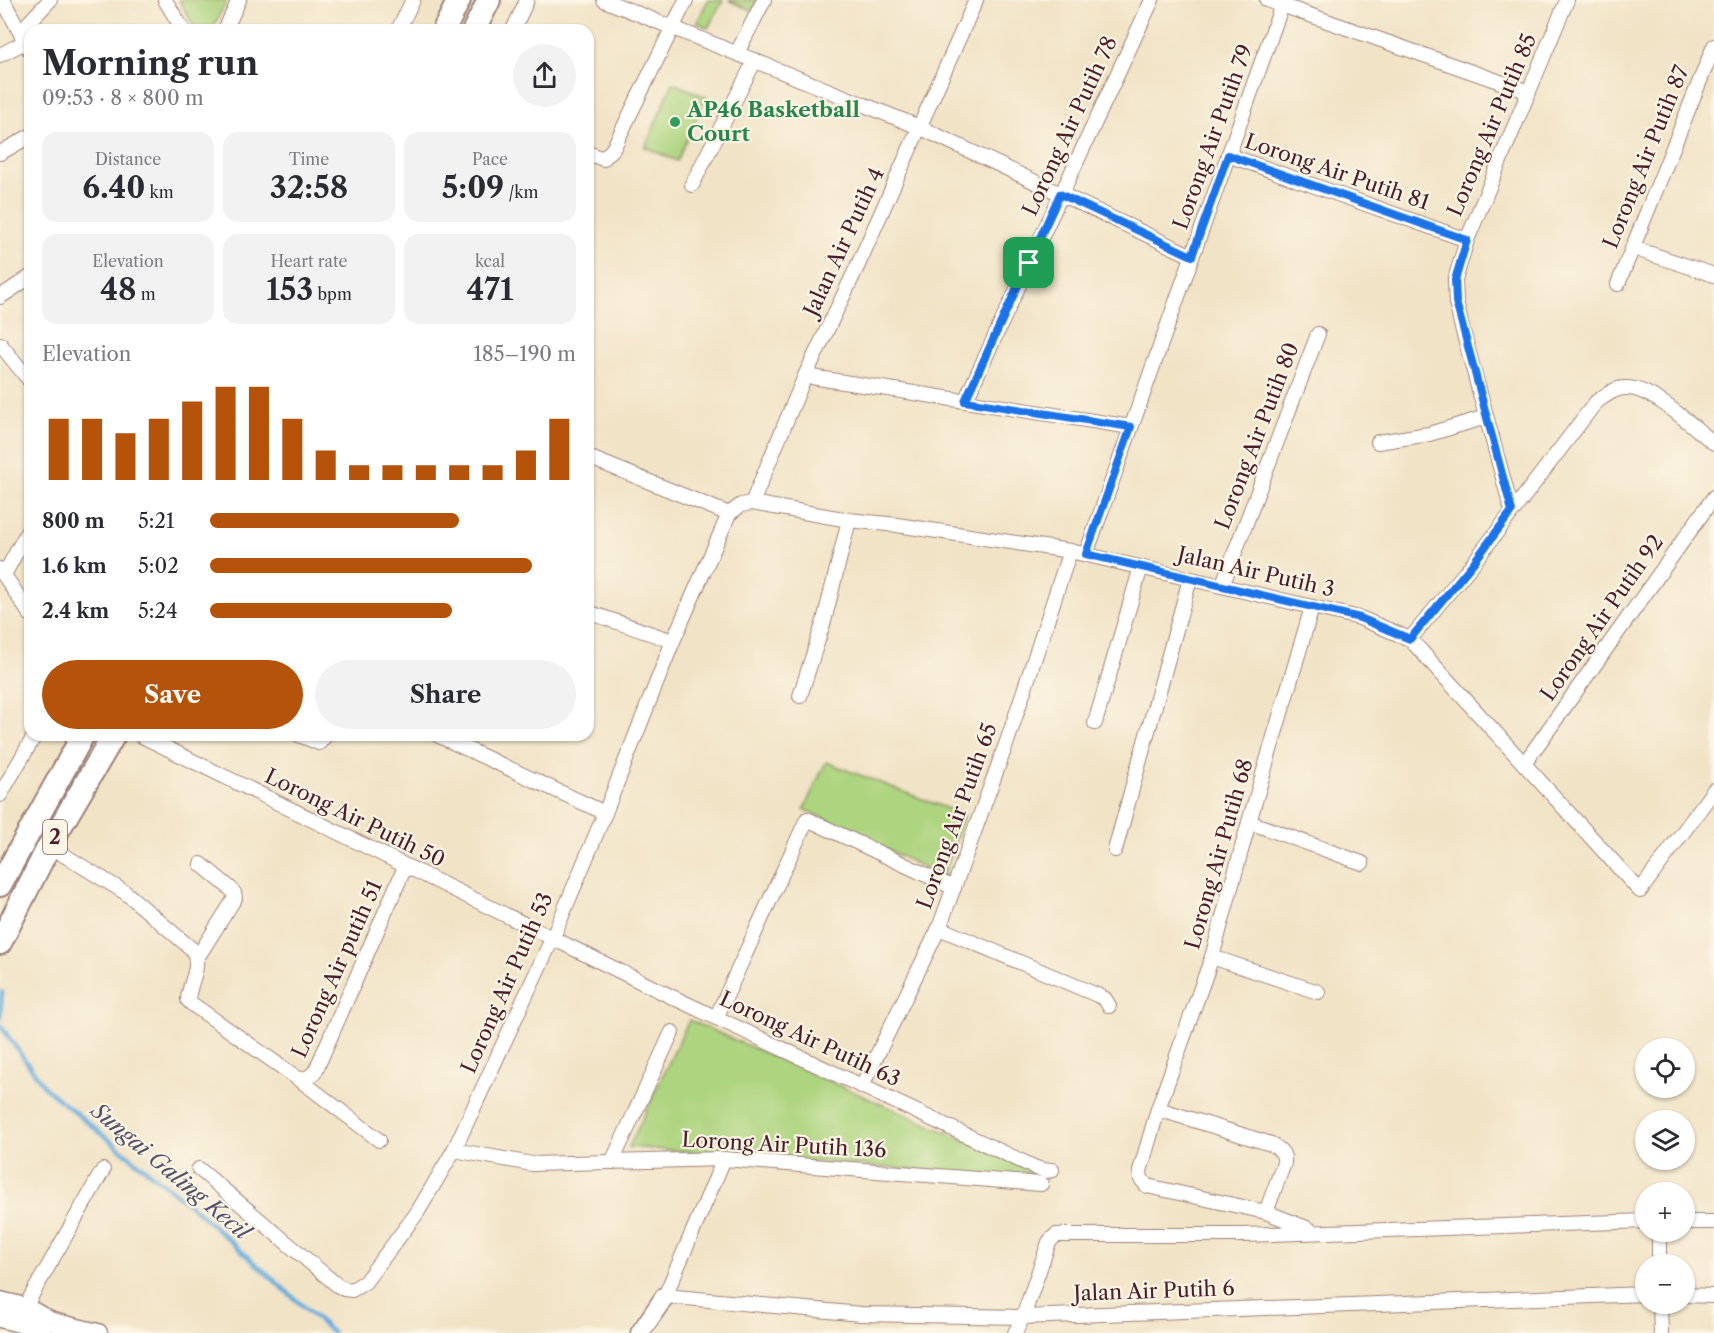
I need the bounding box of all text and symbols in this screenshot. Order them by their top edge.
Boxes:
street label: Lorong Air Putih 85 [1442,30,1541,220]
street label: Lorong Air Putih 78 [1017,32,1122,220]
street label: Lorong Air Putih 79 [1167,41,1258,233]
text: Morning run [42,43,258,84]
button: share [513,44,576,107]
street label: Lorong Air Putih 87 [1597,61,1694,252]
text: 09:53 · 8 × 800 m [42,86,204,110]
place label: AP46 Basketball Court [686,97,860,146]
marker: AP46 Basketball Court [668,115,682,129]
street label: Lorong Air Putih 81 [1242,128,1433,215]
text: Distance [95,149,161,169]
text: Time [289,149,329,169]
text: Pace [472,149,508,169]
street label: Jalan Air Putih 4 [797,164,889,323]
text: 6.40 [82,169,145,206]
text: 32:58 [270,169,348,206]
text: 5:09 [442,169,504,206]
text: km [145,182,174,202]
text: /km [504,182,538,202]
pin [1003,237,1054,288]
icon: arrive [1012,246,1045,279]
text: Elevation [92,251,164,271]
text: Heart rate [270,251,348,271]
text: kcal [475,251,505,271]
text: 48 [100,271,137,308]
text: 153 [266,271,313,308]
text: 471 [467,271,513,308]
text: m [137,284,156,304]
text: bpm [313,284,352,304]
street label: Lorong Air Putih 80 [1209,339,1304,533]
text: Elevation [42,342,131,366]
text: 185–190 m [473,342,576,366]
text: 800 m [42,509,105,533]
text: 5:21 [138,509,174,533]
street label: Lorong Air Putih 92 [1535,530,1668,705]
street label: Jalan Air Putih 3 [1172,541,1337,602]
text: 1.6 km [42,554,107,578]
text: 5:02 [138,554,179,578]
text: 2.4 km [42,599,109,623]
text: 5:24 [138,599,178,623]
button: Save [42,660,303,729]
button: Share [315,660,576,729]
street label: Lorong Air Putih 65 [911,719,1002,912]
street label: Lorong Air Putih 68 [1179,756,1258,952]
street label: Lorong Air Putih 50 [261,763,449,872]
road number: 2 [43,820,67,854]
street label: Lorong Air putih 51 [286,876,387,1061]
street label: Lorong Air Putih 53 [455,888,558,1077]
street label: Lorong Air Putih 63 [716,986,904,1091]
map controls [1635,1038,1695,1314]
button: locate [1635,1038,1695,1098]
water label: Sungai Galing Kecil [84,1096,258,1248]
button: layers [1635,1110,1695,1170]
street label: Lorong Air Putih 136 [681,1127,887,1162]
button: + [1635,1182,1695,1242]
button: − [1635,1254,1695,1314]
street label: Jalan Air Putih 6 [1070,1275,1235,1306]

